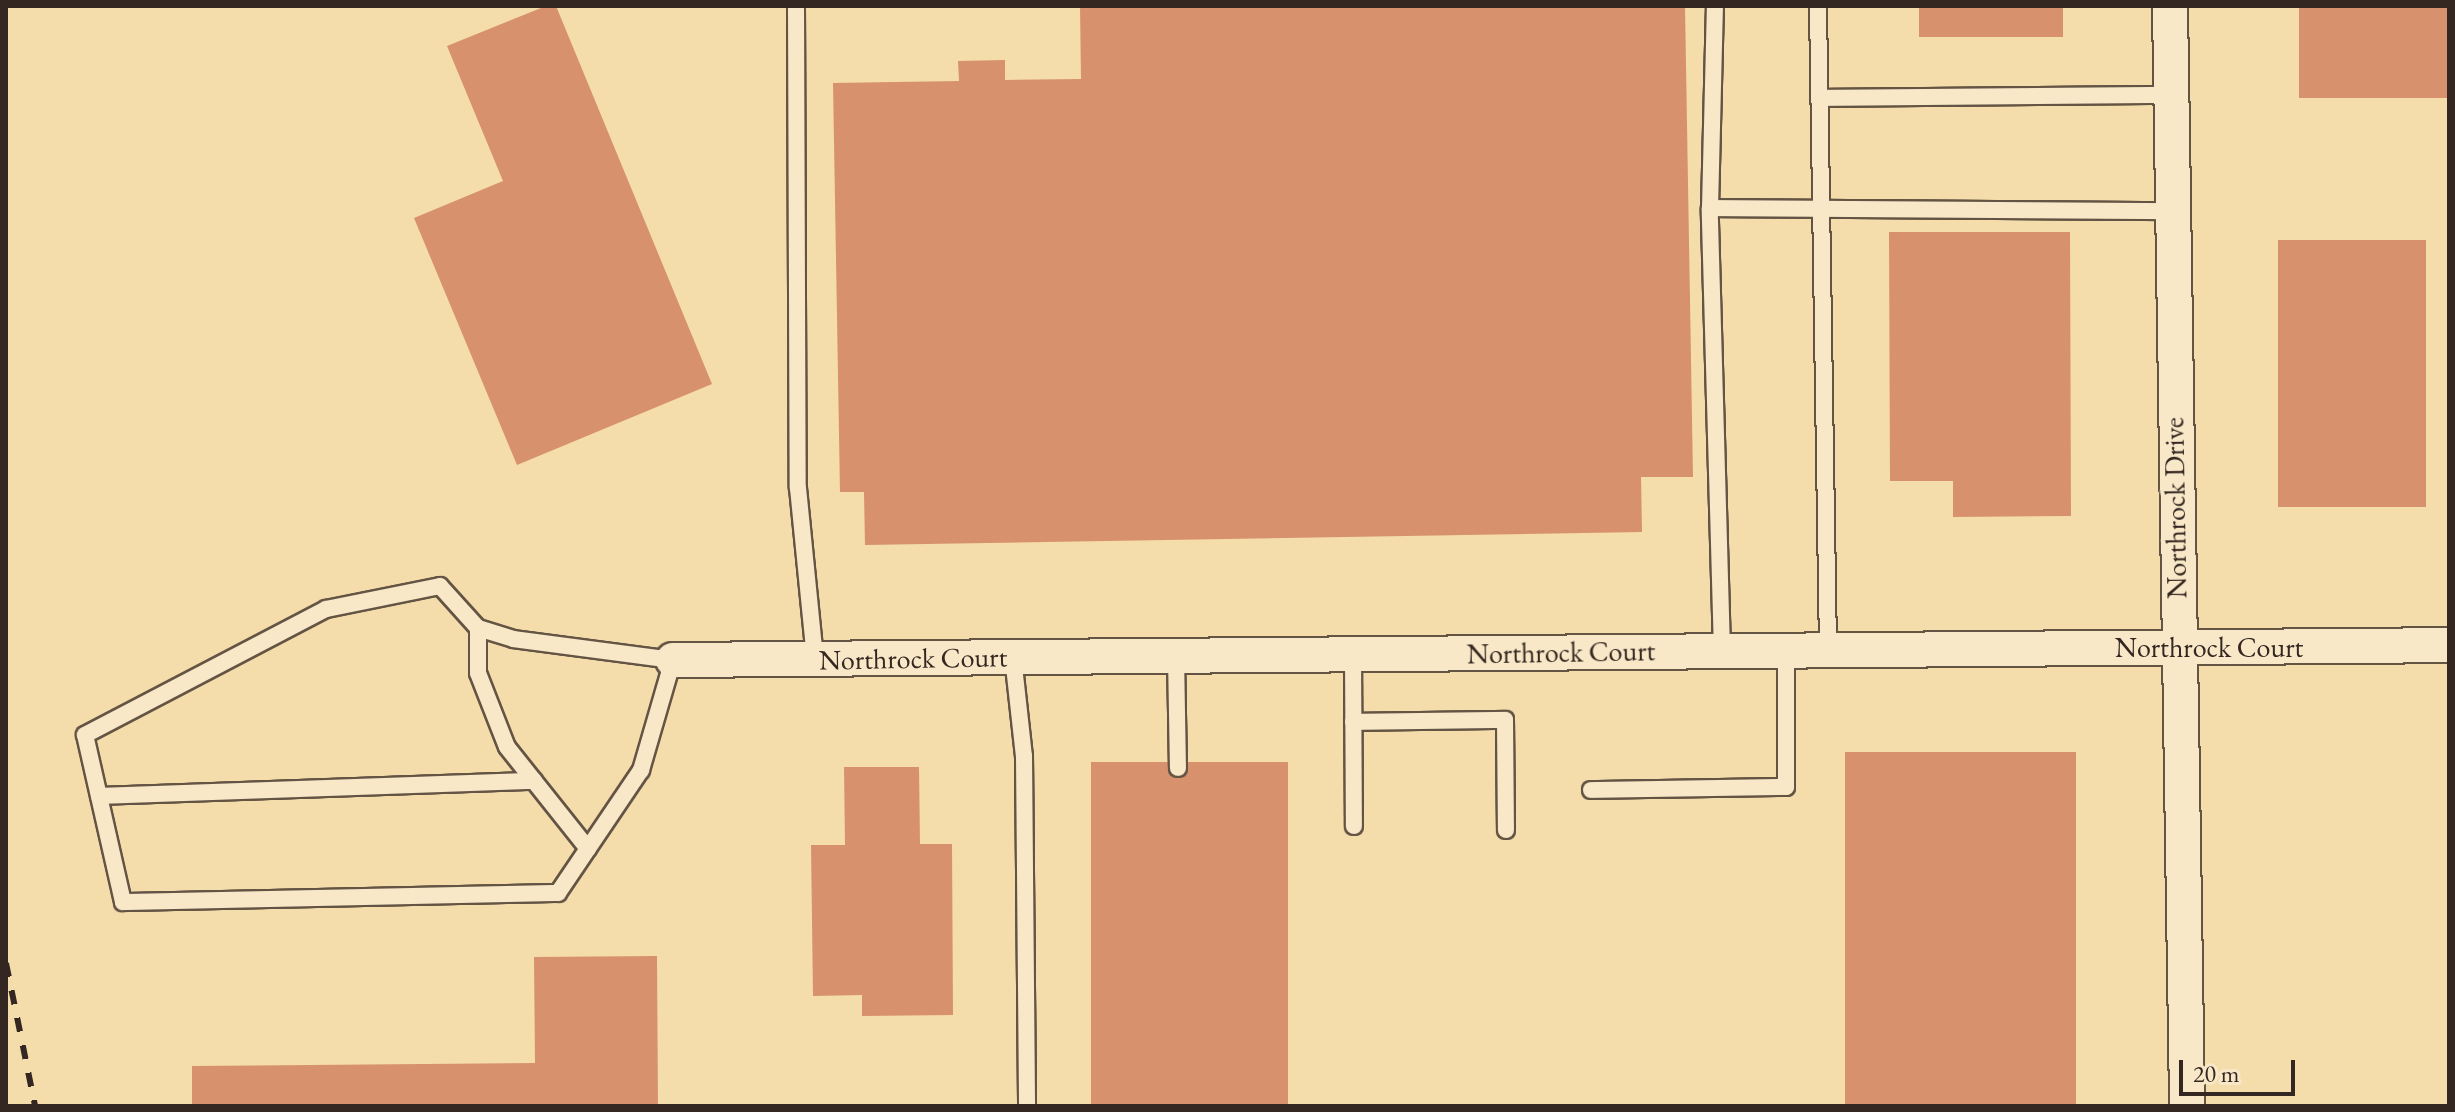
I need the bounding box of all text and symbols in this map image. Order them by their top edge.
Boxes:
street label: Northrock Drive [2157,417,2193,599]
street label: Northrock Court [2115,630,2303,664]
street label: Northrock Court [1466,634,1656,670]
street label: Northrock Court [818,640,1008,676]
scale bar [2183,1044,2299,1094]
text: 20 m [2193,1058,2240,1089]

